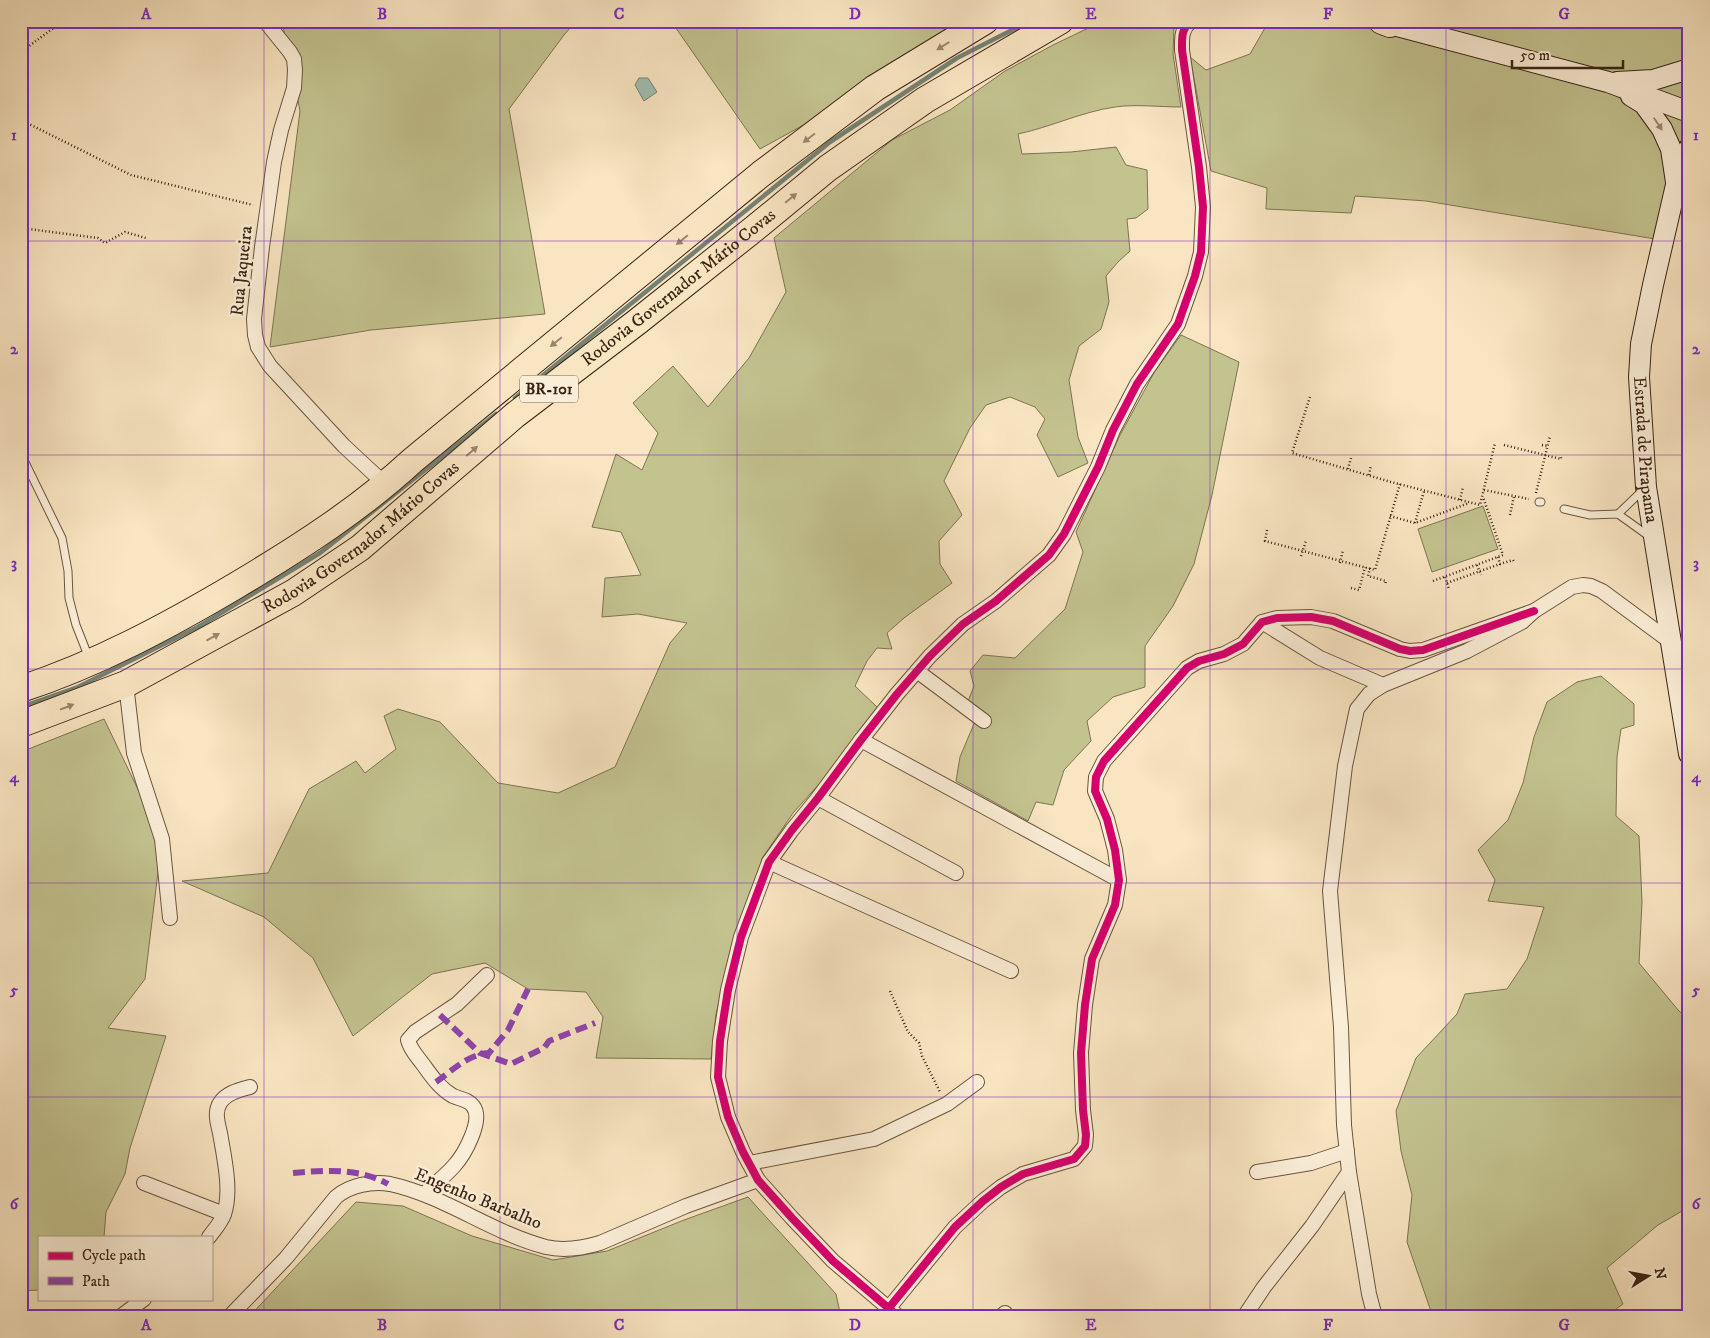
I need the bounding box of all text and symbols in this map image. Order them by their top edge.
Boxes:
text: A [140,4,152,24]
text: B [377,4,387,24]
text: C [614,4,624,24]
text: D [849,4,861,24]
text: E [1085,4,1097,24]
text: F [1323,4,1333,24]
text: G [1558,4,1570,24]
scale bar [1512,38,1624,70]
one-way arrow [936,42,949,51]
text: 50 m [1520,46,1550,65]
one-way arrow [1653,117,1663,131]
text: 1 [11,125,17,145]
text: 1 [1693,125,1699,145]
one-way arrow [802,133,816,143]
one-way arrow [784,192,797,203]
street label: Rodovia Governador Mário Covas [577,204,781,371]
street label: Rua Jaqueira [226,224,258,317]
one-way arrow [676,234,689,245]
one-way arrow [550,337,563,348]
text: 2 [10,339,19,359]
text: 2 [1692,339,1701,359]
road number: BR-101 [520,376,578,402]
street label: Estrada de Pirapama [1628,376,1663,525]
one-way arrow [466,446,479,457]
street label: Rodovia Governador Mário Covas [258,457,464,619]
text: 3 [11,553,17,573]
text: 3 [1693,553,1699,573]
one-way arrow [206,633,221,641]
one-way arrow [60,703,75,711]
text: 4 [8,767,19,787]
text: 4 [1690,767,1701,787]
text: 5 [9,980,18,1000]
text: 5 [1691,980,1700,1000]
street label: Engenho Barbalho [411,1163,545,1235]
text: 6 [10,1194,20,1214]
text: 6 [1692,1194,1702,1214]
legend [38,1236,212,1300]
text: Cycle path [82,1246,146,1265]
north arrow [1622,1250,1672,1300]
text: N [1650,1266,1670,1282]
text: Path [82,1272,110,1291]
text: A [140,1315,152,1335]
text: B [377,1315,387,1335]
text: C [614,1315,624,1335]
text: D [849,1315,861,1335]
text: E [1085,1315,1097,1335]
text: F [1323,1315,1333,1335]
text: G [1558,1315,1570,1335]

